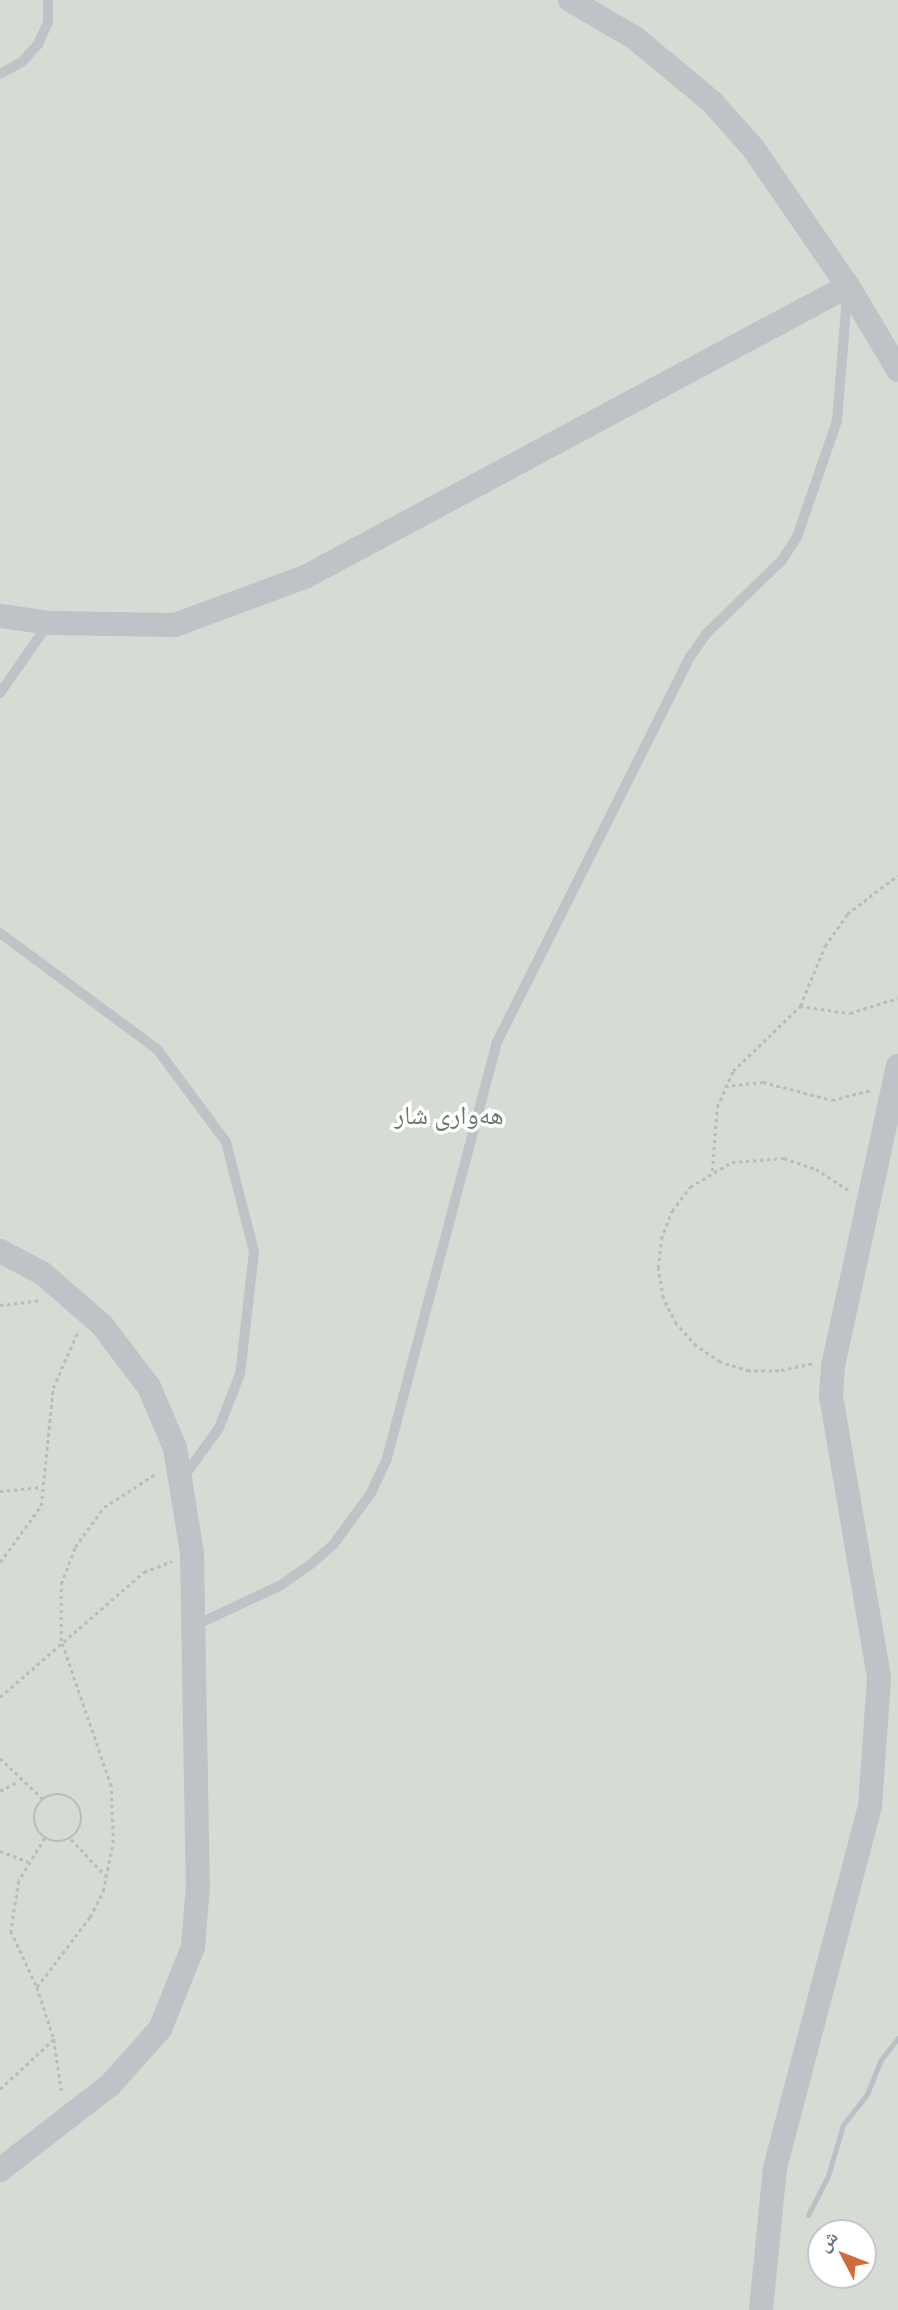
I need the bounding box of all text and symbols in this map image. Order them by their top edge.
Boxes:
park label: هەواری شار [394,1100,504,1132]
north arrow [807,2219,877,2289]
text: ش [813,2226,843,2256]

